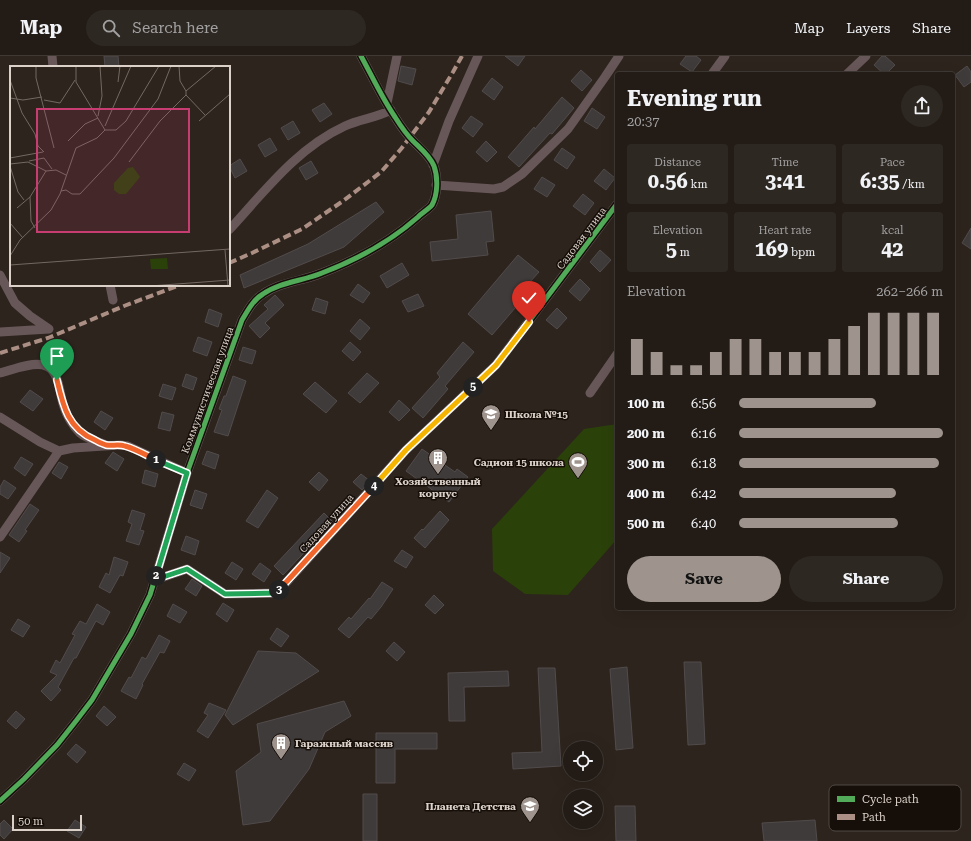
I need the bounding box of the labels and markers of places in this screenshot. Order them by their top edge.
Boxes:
pin [512,281,546,322]
pin [40,339,74,380]
pin: 5 [463,377,483,397]
school or university icon: Школа №15 [480,403,502,431]
place label: Школа №15 [505,409,568,420]
building icon: Хозяйственный корпус [427,447,449,475]
pin: 1 [146,450,166,470]
sports icon: Садион 15 школа [567,451,589,479]
place label: Садион 15 школа [474,457,564,468]
pin: 4 [364,476,384,496]
place label: Хозяйственный корпус [395,476,481,499]
pin: 2 [146,566,166,586]
pin: 3 [269,580,289,600]
building icon: Гаражный массив [270,732,292,760]
place label: Гаражный массив [295,738,393,749]
school or university icon: Планета Детства [519,795,541,823]
place label: Планета Детства [425,801,516,812]

